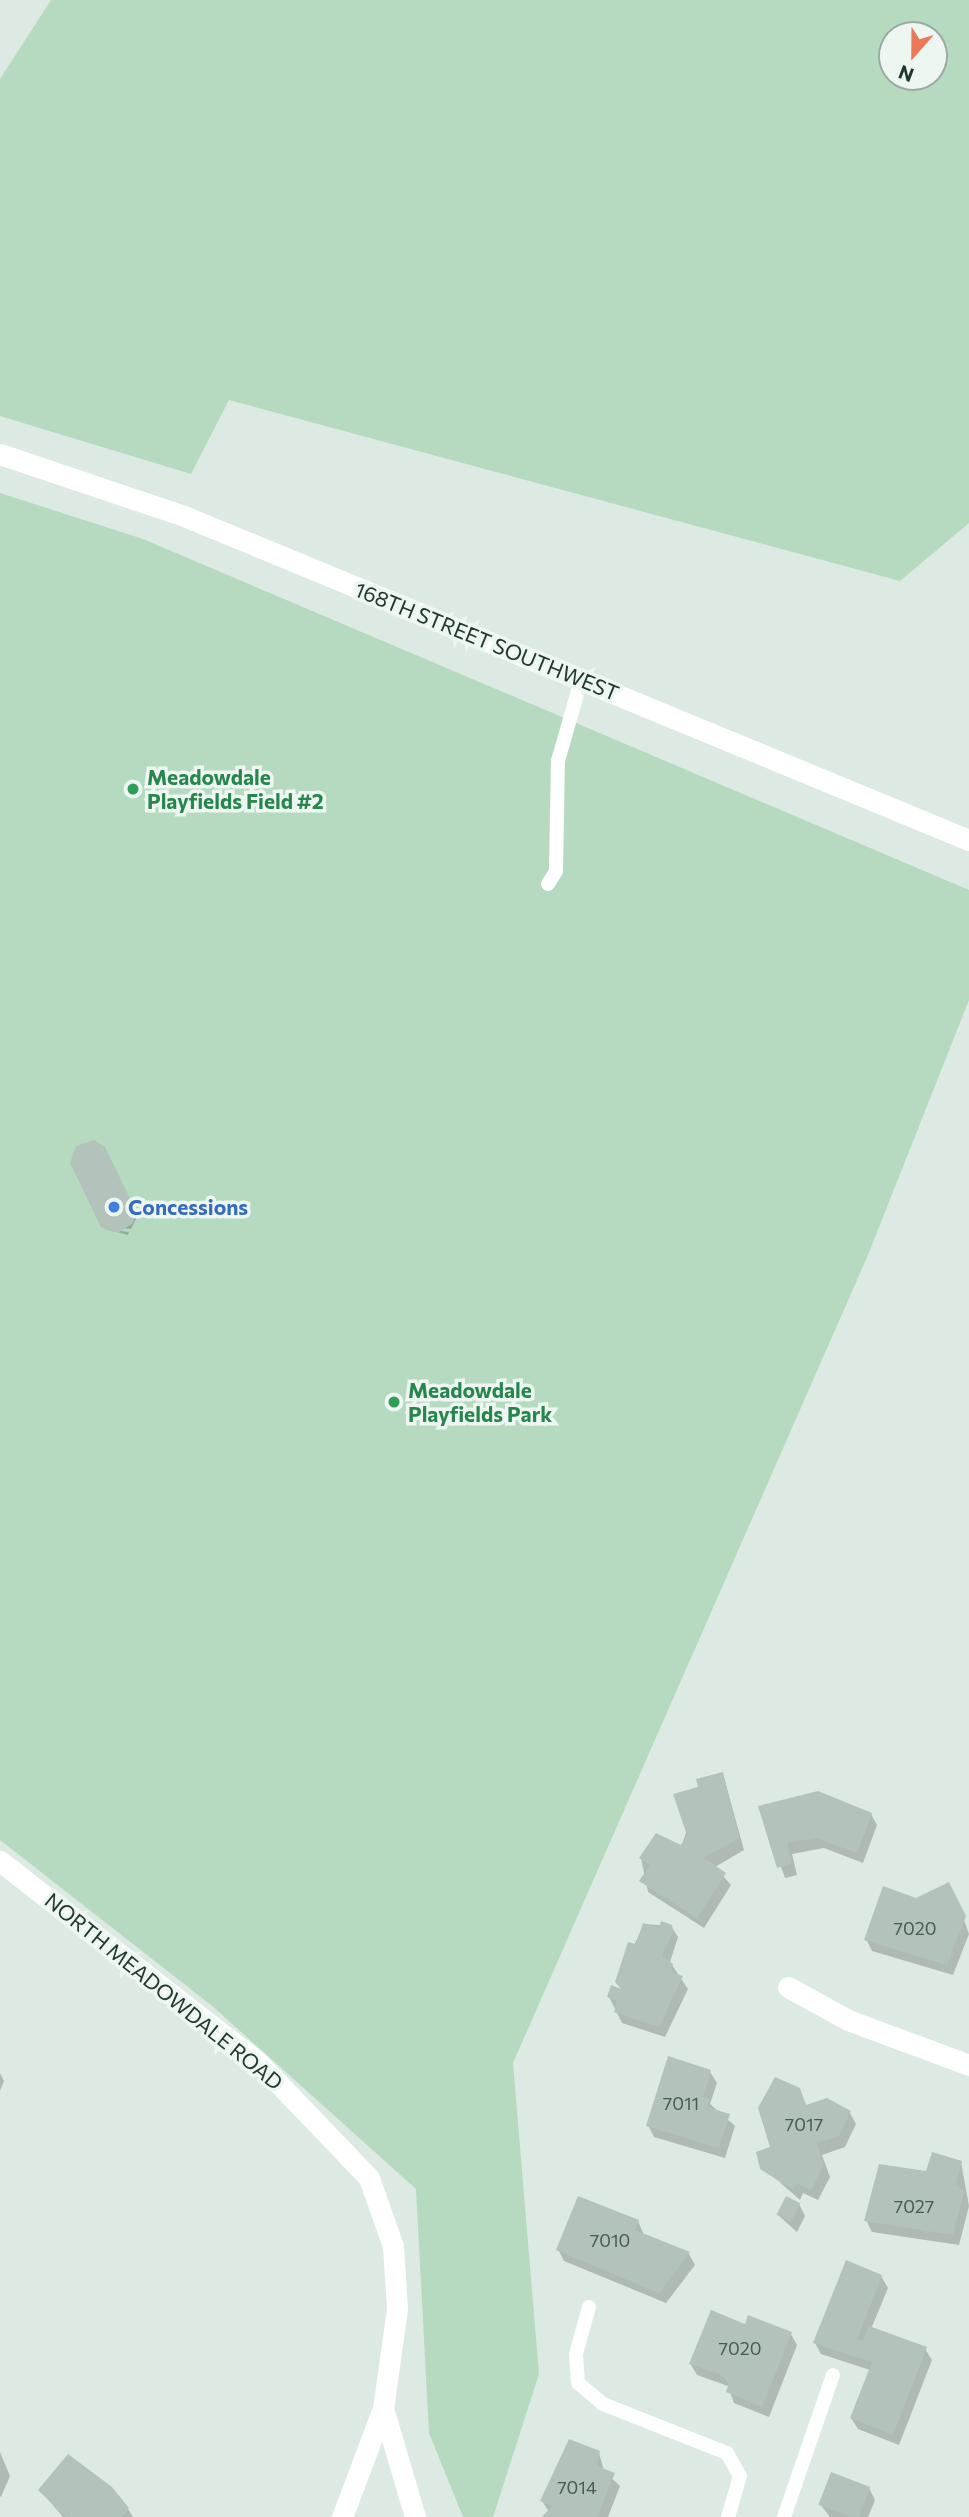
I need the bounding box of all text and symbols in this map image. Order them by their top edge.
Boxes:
north arrow [878,21,948,91]
text: N [895,61,917,87]
street label: 168TH STREET SOUTHWEST [351,576,623,706]
place label: Meadowdale Playfields Field #2 [147,764,324,814]
marker: Meadowdale Playfields Field #2 [125,781,141,797]
place label: Concessions [128,1194,248,1220]
marker: Concessions [106,1199,122,1215]
place label: Meadowdale Playfields Park [408,1377,552,1427]
marker: Meadowdale Playfields Park [386,1394,402,1410]
street label: NORTH MEADOWDALE ROAD [40,1887,288,2095]
house number: 7020 [894,1917,936,1939]
house number: 7011 [663,2092,699,2114]
house number: 7017 [785,2113,823,2135]
house number: 7027 [894,2195,934,2217]
house number: 7010 [590,2229,630,2251]
house number: 7020 [719,2337,761,2359]
house number: 7014 [557,2476,597,2498]

